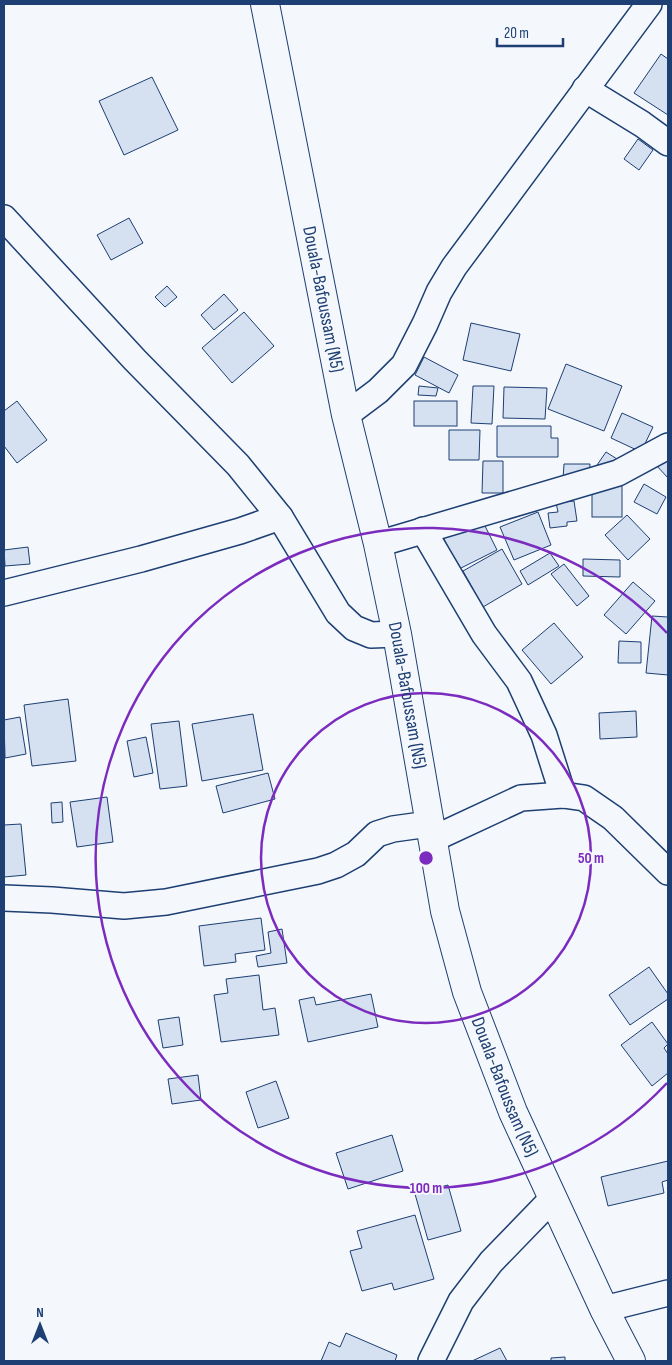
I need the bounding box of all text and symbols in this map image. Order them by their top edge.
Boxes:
scale bar [497,15,563,47]
text: 20 m [504,24,529,43]
street label: Douala-Bafoussam (N5) [298,224,349,374]
street label: Douala-Bafoussam (N5) [383,620,432,770]
centre of rings [417,849,435,867]
text: 50 m [578,849,604,868]
street label: Douala-Bafoussam (N5) [466,1014,544,1160]
text: 100 m [410,1179,442,1198]
north arrow [15,1300,65,1350]
text: N [36,1304,44,1321]

